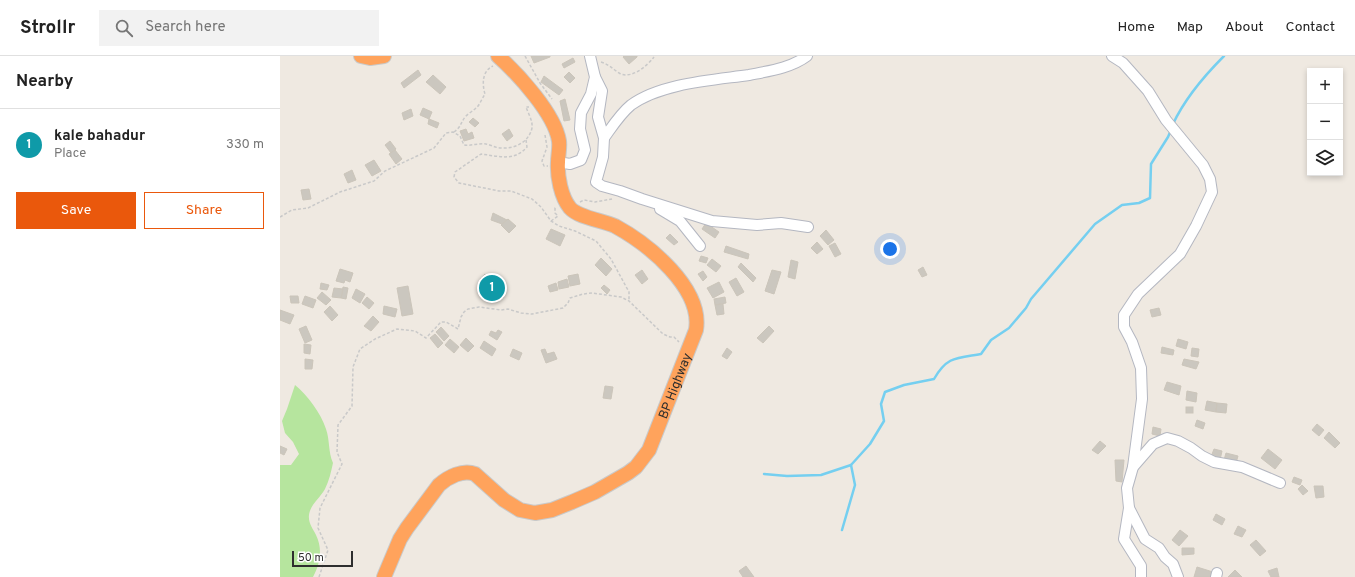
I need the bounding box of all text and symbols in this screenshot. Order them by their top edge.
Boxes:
search box [99,10,379,46]
text: Strollr [20,16,75,40]
icon: search [113,17,135,39]
text: Search here [145,18,225,37]
text: Home [1118,19,1155,36]
text: Map [1177,19,1203,36]
text: About [1225,19,1264,36]
text: Contact [1286,19,1335,36]
map controls [1307,68,1343,176]
button: + [1307,68,1343,104]
text: Nearby [16,71,73,93]
button: − [1307,104,1343,140]
text: kale bahadur [54,127,145,146]
text: 1 [26,137,32,153]
text: 330 m [226,137,264,153]
button: layers [1307,140,1343,176]
text: Place [54,146,86,162]
button: Save [16,192,136,229]
button: Share [144,192,264,229]
your location [880,239,900,259]
pin: 1 [479,273,505,303]
street label: BP Highway [656,351,696,422]
scale bar [292,549,353,568]
text: 50 m [298,551,324,565]

